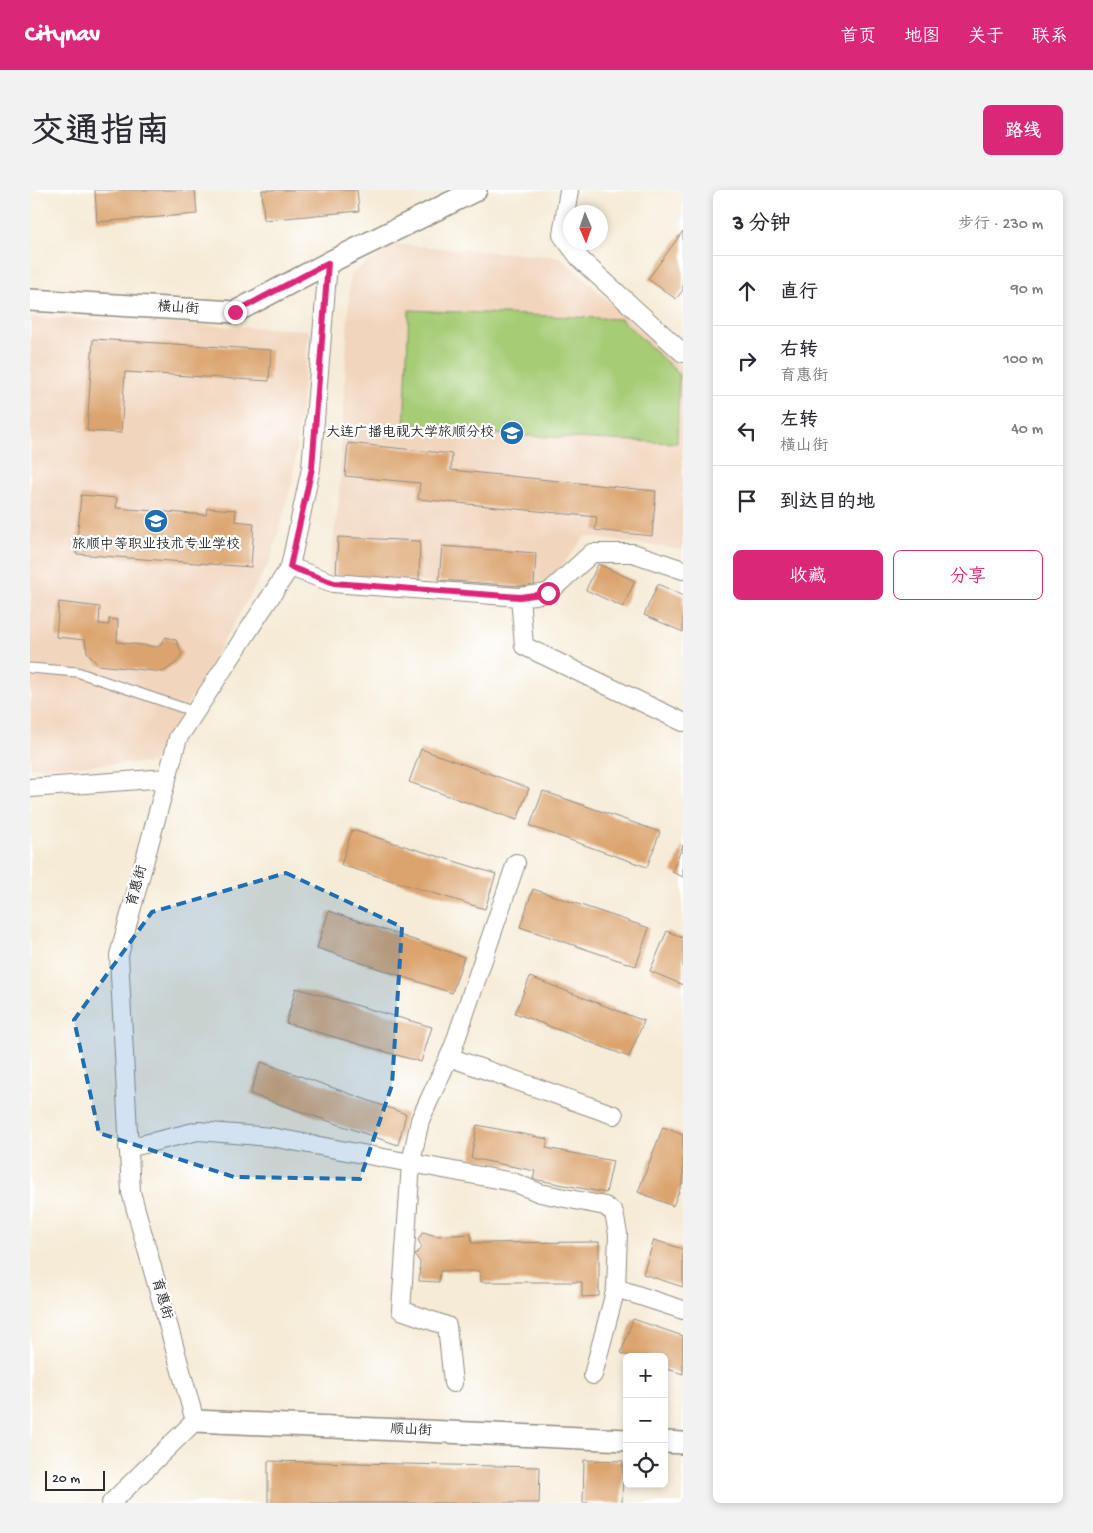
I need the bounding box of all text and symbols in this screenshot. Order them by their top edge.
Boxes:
text: Citynav [25,21,100,50]
text: 首页 [840,27,876,48]
text: 地图 [904,27,940,48]
text: 关于 [968,27,1004,48]
text: 联系 [1032,27,1068,48]
button: 路线 [983,105,1063,155]
text: 交通指南 [30,114,170,155]
north arrow [563,205,608,250]
text: 3 分钟 [733,213,791,238]
text: 步行 · 230 m [958,216,1043,235]
icon: ahead [733,277,761,305]
text: 90 m [1011,281,1043,300]
text: 直行 [780,282,818,305]
street label: 横山街 [156,298,200,319]
route end [224,301,247,324]
text: 右转 [780,340,818,363]
icon: right [733,347,761,375]
text: 100 m [1003,351,1043,370]
text: 育惠街 [780,368,828,387]
text: 左转 [780,410,818,433]
icon: left [733,417,761,445]
school or university icon: 大连广播电视大学旅顺分校 [499,420,525,446]
text: 40 m [1011,421,1043,440]
place label: 大连广播电视大学旅顺分校 [326,424,494,442]
text: 横山街 [780,438,828,457]
icon: arrive [733,487,761,515]
text: 到达目的地 [780,492,875,515]
school or university icon: 旅顺中等职业技术专业学校 [143,508,169,534]
place label: 旅顺中等职业技术专业学校 [72,536,240,554]
button: 收藏 [733,550,883,600]
button: 分享 [893,550,1043,600]
route start [537,582,560,605]
street label: 育惠街 [123,863,152,908]
street label: 育惠街 [147,1276,176,1322]
map controls [623,1353,668,1488]
button: + [623,1353,668,1398]
button: − [623,1398,668,1443]
street label: 顺山街 [390,1420,432,1441]
button: locate [623,1443,668,1488]
scale bar [45,1468,105,1491]
text: 20 m [52,1471,80,1488]

